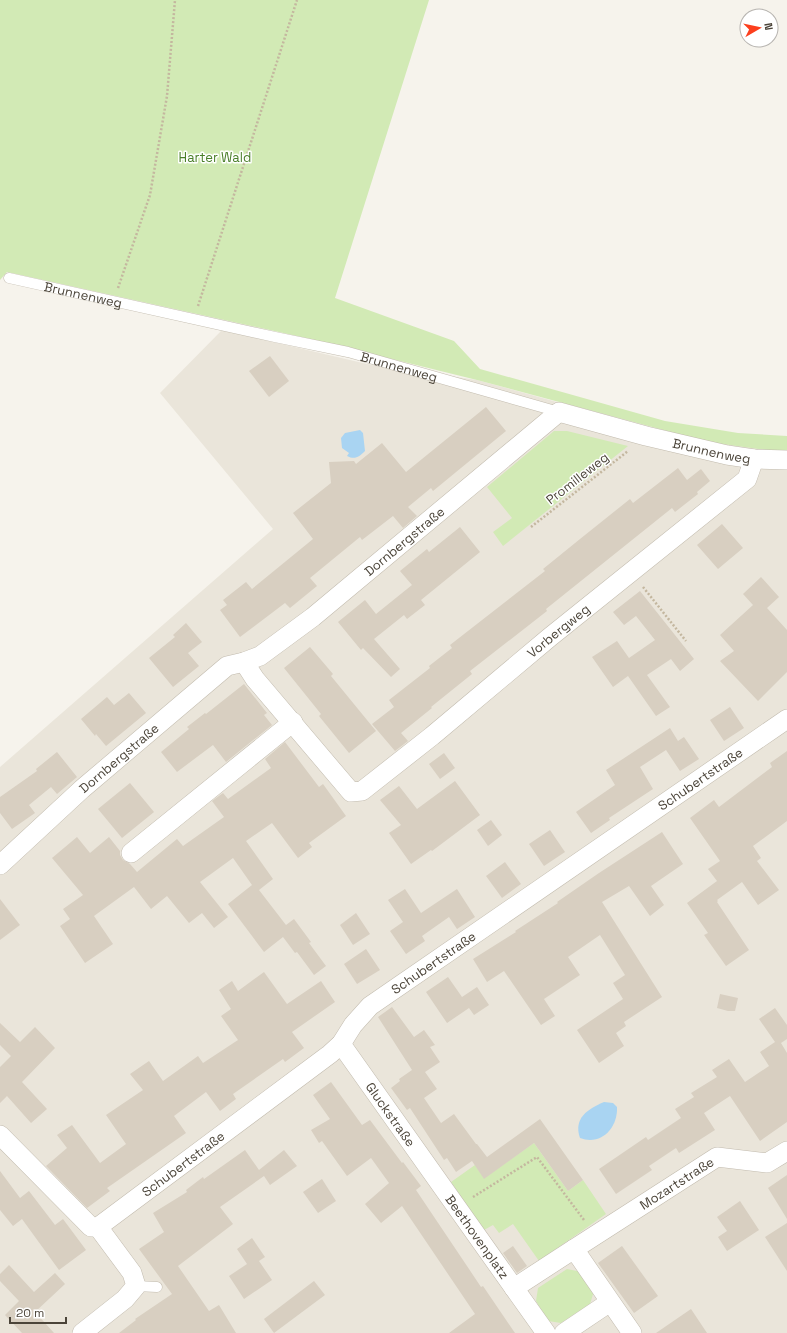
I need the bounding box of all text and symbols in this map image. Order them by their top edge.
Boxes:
north arrow [739,8,779,48]
text: N [761,22,776,31]
park label: Harter Wald [179,149,251,166]
street label: Brunnenweg [42,278,124,312]
street label: Brunnenweg [358,348,439,386]
street label: Brunnenweg [671,434,752,467]
street label: Promilleweg [542,449,612,508]
street label: Dornbergstraße [361,503,448,580]
street label: Vorbergweg [524,600,593,662]
street label: Dornbergstraße [76,720,162,797]
street label: Schubertstraße [655,744,746,814]
street label: Schubertstraße [388,928,479,998]
street label: Gluckstraße [362,1079,419,1150]
street label: Schubertstraße [138,1128,228,1201]
street label: Mozartstraße [637,1153,717,1214]
street label: Beethovenplatz [441,1191,513,1282]
scale bar [10,1299,66,1325]
text: 20 m [16,1305,44,1321]

